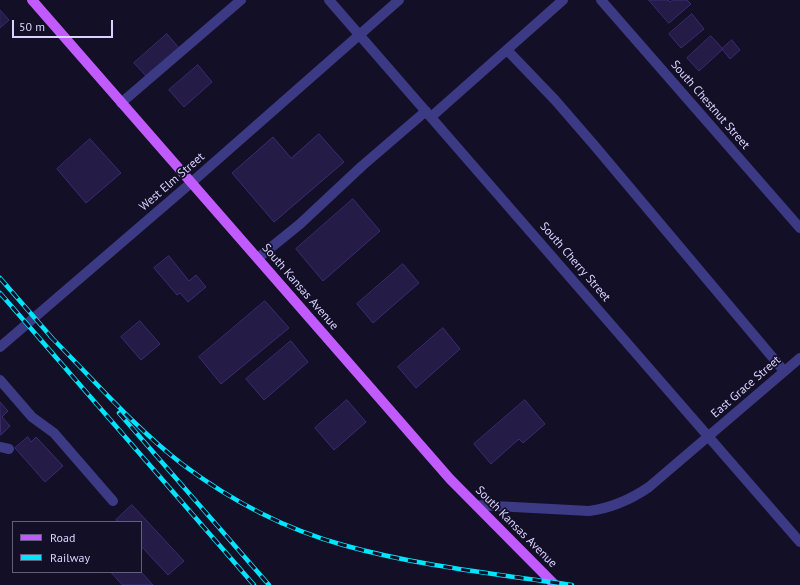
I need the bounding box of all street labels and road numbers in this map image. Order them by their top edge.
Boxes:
street label: South Chestnut Street [668,58,752,152]
street label: West Elm Street [137,150,207,214]
street label: South Cherry Street [537,219,613,305]
street label: South Kansas Avenue [259,241,341,333]
street label: East Grace Street [708,353,784,421]
street label: South Kansas Avenue [472,483,560,571]

